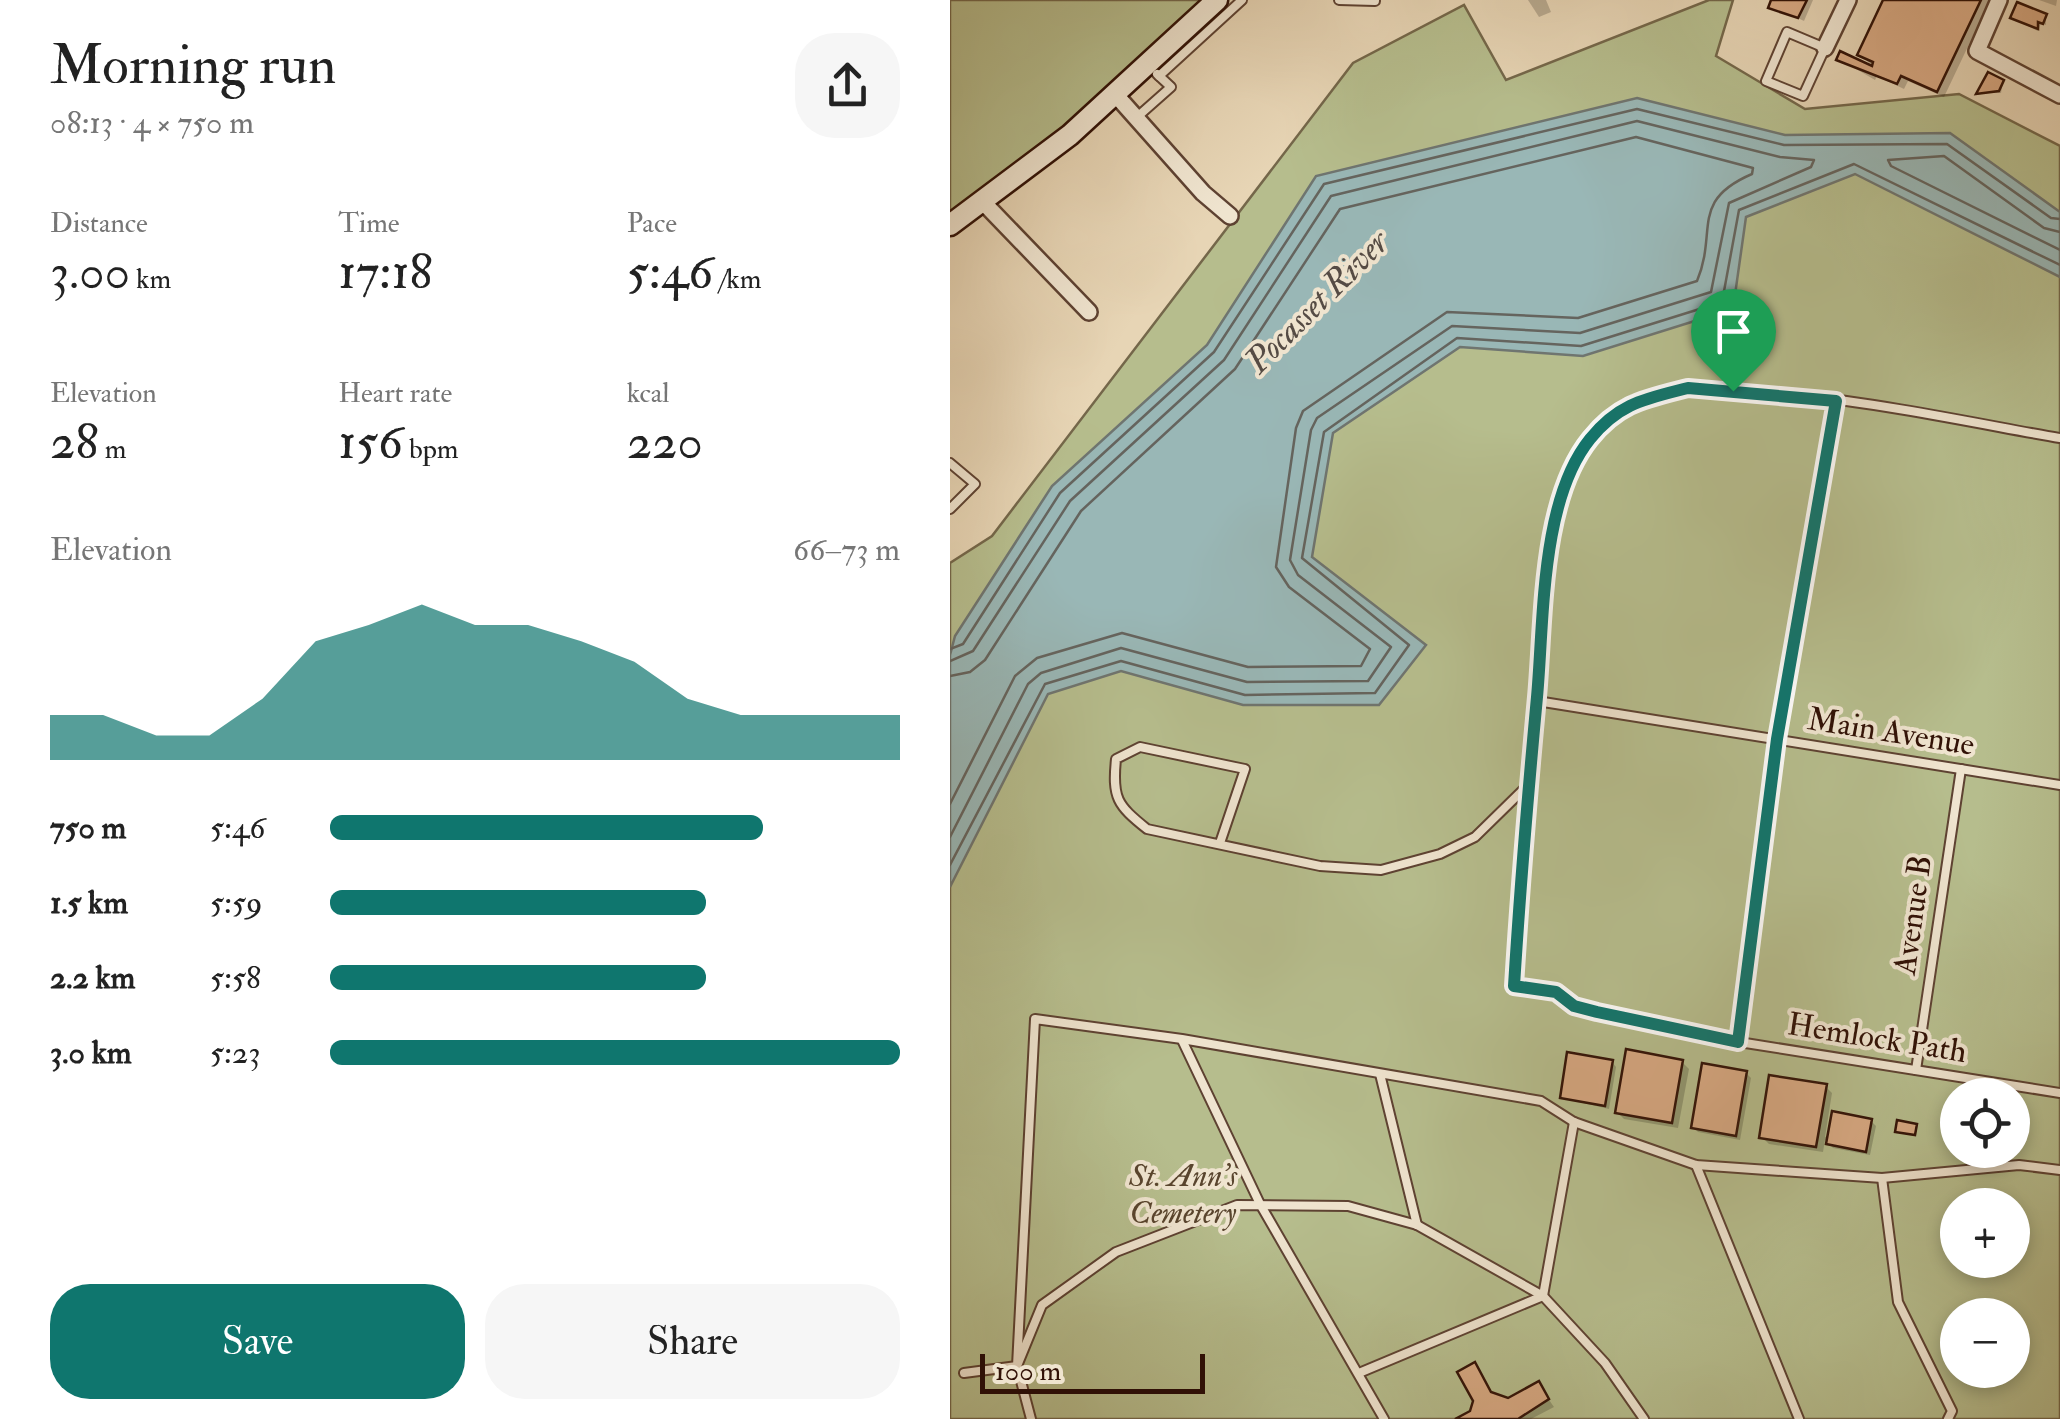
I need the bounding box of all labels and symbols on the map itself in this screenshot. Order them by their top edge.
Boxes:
water label: Pocasset River [1235,219,1400,384]
pin [1691,289,1776,392]
street label: Main Avenue [1805,699,1977,765]
street label: Avenue B [1885,853,1941,978]
street label: Hemlock Path [1785,1004,1970,1072]
park label: St. Ann's Cemetery [1128,1156,1238,1233]
scale bar [980,1349,1205,1394]

